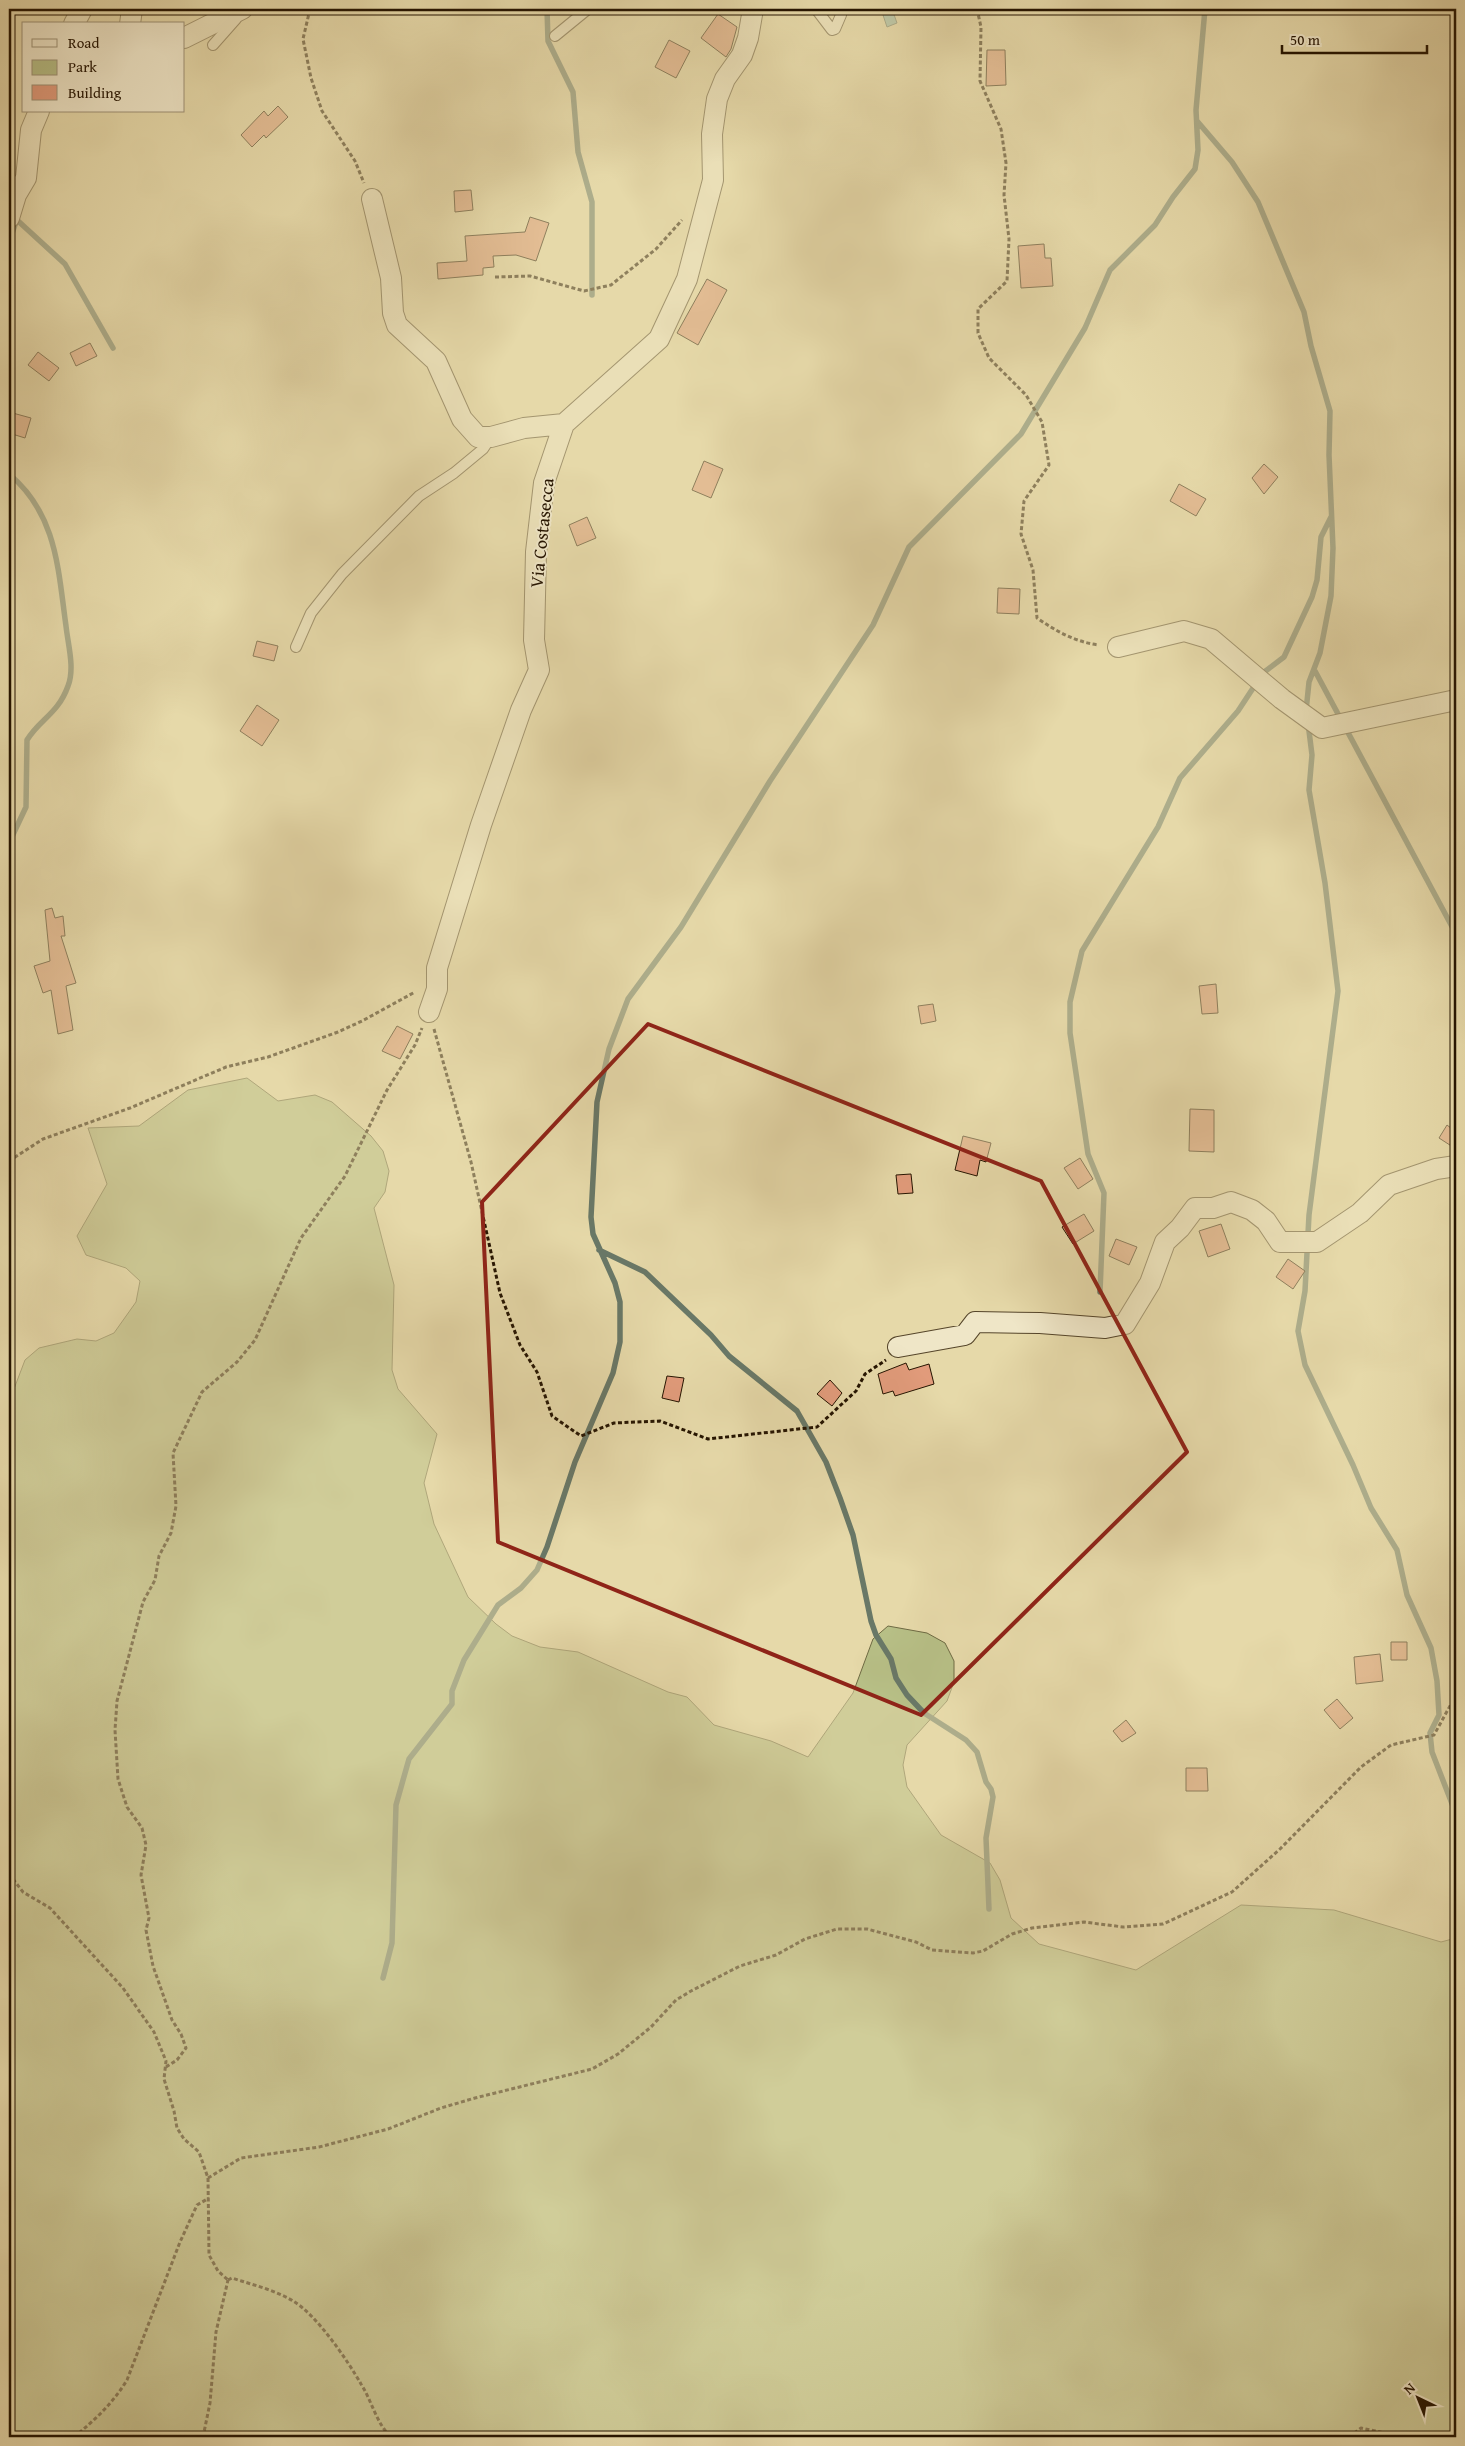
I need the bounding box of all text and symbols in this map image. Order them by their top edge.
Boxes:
legend [22,22,185,112]
scale bar [1282,22,1428,54]
text: 50 m [1290,29,1321,50]
text: Road [68,32,99,53]
text: Park [68,56,97,77]
text: Building [68,82,122,103]
street label: Via Costasecca [522,476,561,589]
north arrow [1392,2374,1442,2424]
text: N [1399,2378,1420,2399]

